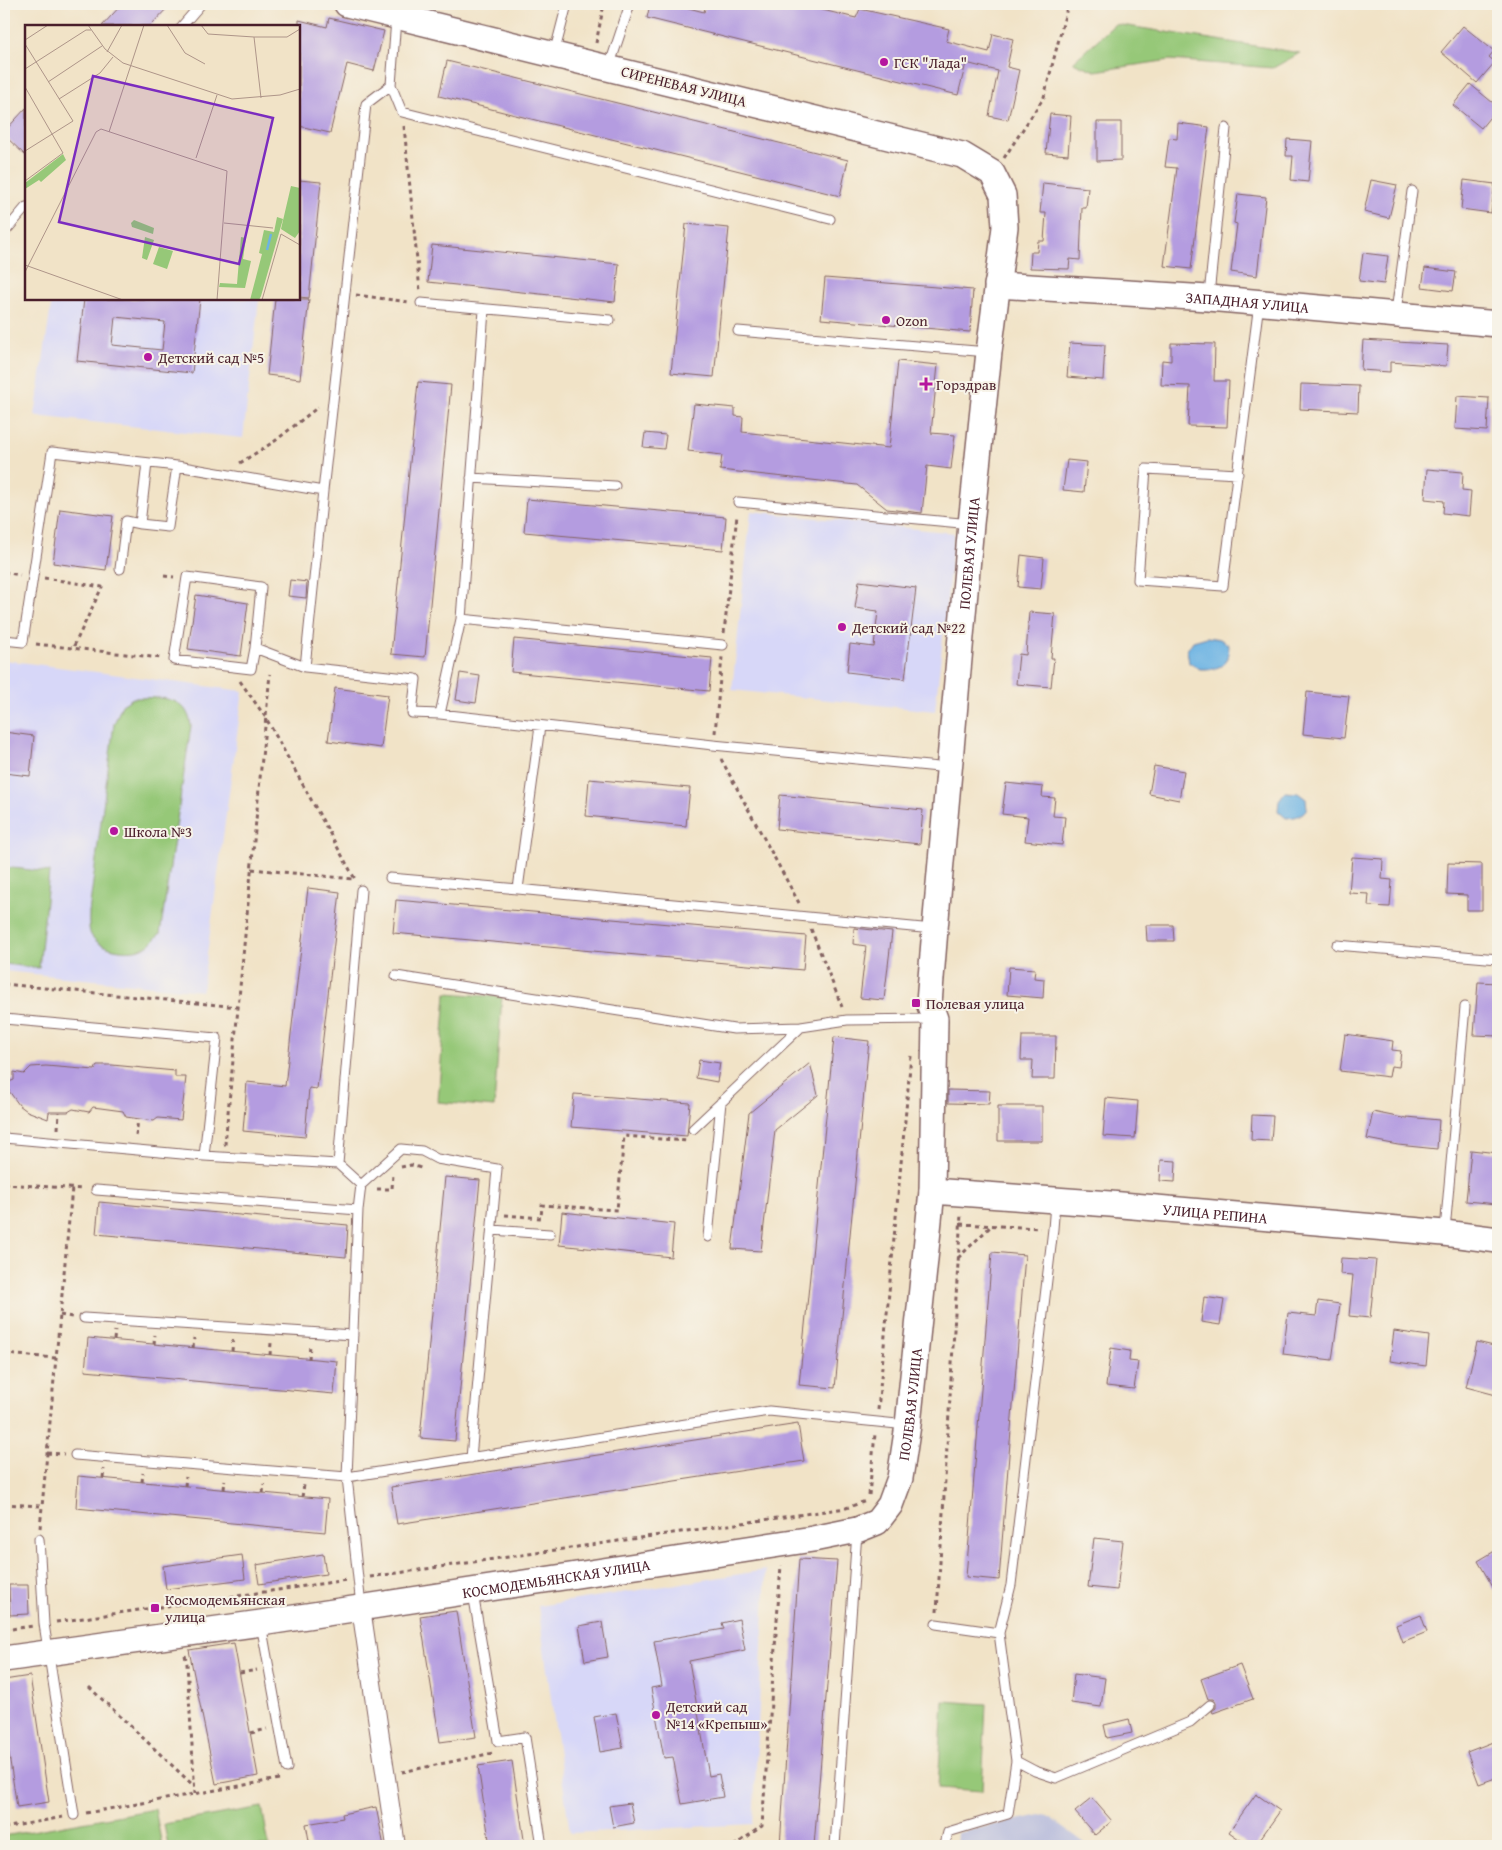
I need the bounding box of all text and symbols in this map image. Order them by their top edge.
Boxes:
inset map [25,25,300,300]
place label: ГСК "Лада" [894,52,967,73]
marker: ГСК "Лада" [878,56,890,68]
street label: СИРЕНЕВАЯ УЛИЦА [619,60,749,112]
street label: ЗАПАДНАЯ УЛИЦА [1185,286,1310,318]
place label: Ozon [896,310,928,331]
marker: Ozon [880,314,892,326]
place label: Детский сад №5 [157,347,264,368]
marker: Детский сад №5 [142,351,154,363]
place label: Горздрав [936,374,996,395]
marker: Горздрав [920,378,932,390]
street label: ПОЛЕВАЯ УЛИЦА [953,496,984,610]
place label: Детский сад №22 [851,617,965,638]
marker: Детский сад №22 [836,621,848,633]
place label: Школа №3 [124,821,192,842]
marker: Школа №3 [108,825,120,837]
place label: Полевая улица [926,993,1025,1014]
marker: Полевая улица [910,997,922,1009]
street label: УЛИЦА РЕПИНА [1162,1198,1269,1228]
street label: ПОЛЕВАЯ УЛИЦА [892,1347,926,1462]
street label: КОСМОДЕМЬЯНСКАЯ УЛИЦА [461,1553,651,1603]
place label: Космодемьянская улица [164,1589,286,1627]
marker: Космодемьянская улица [149,1602,161,1614]
place label: Детский сад №14 «Крепыш» [665,1696,767,1734]
marker: Детский сад №14 «Крепыш» [650,1709,662,1721]

